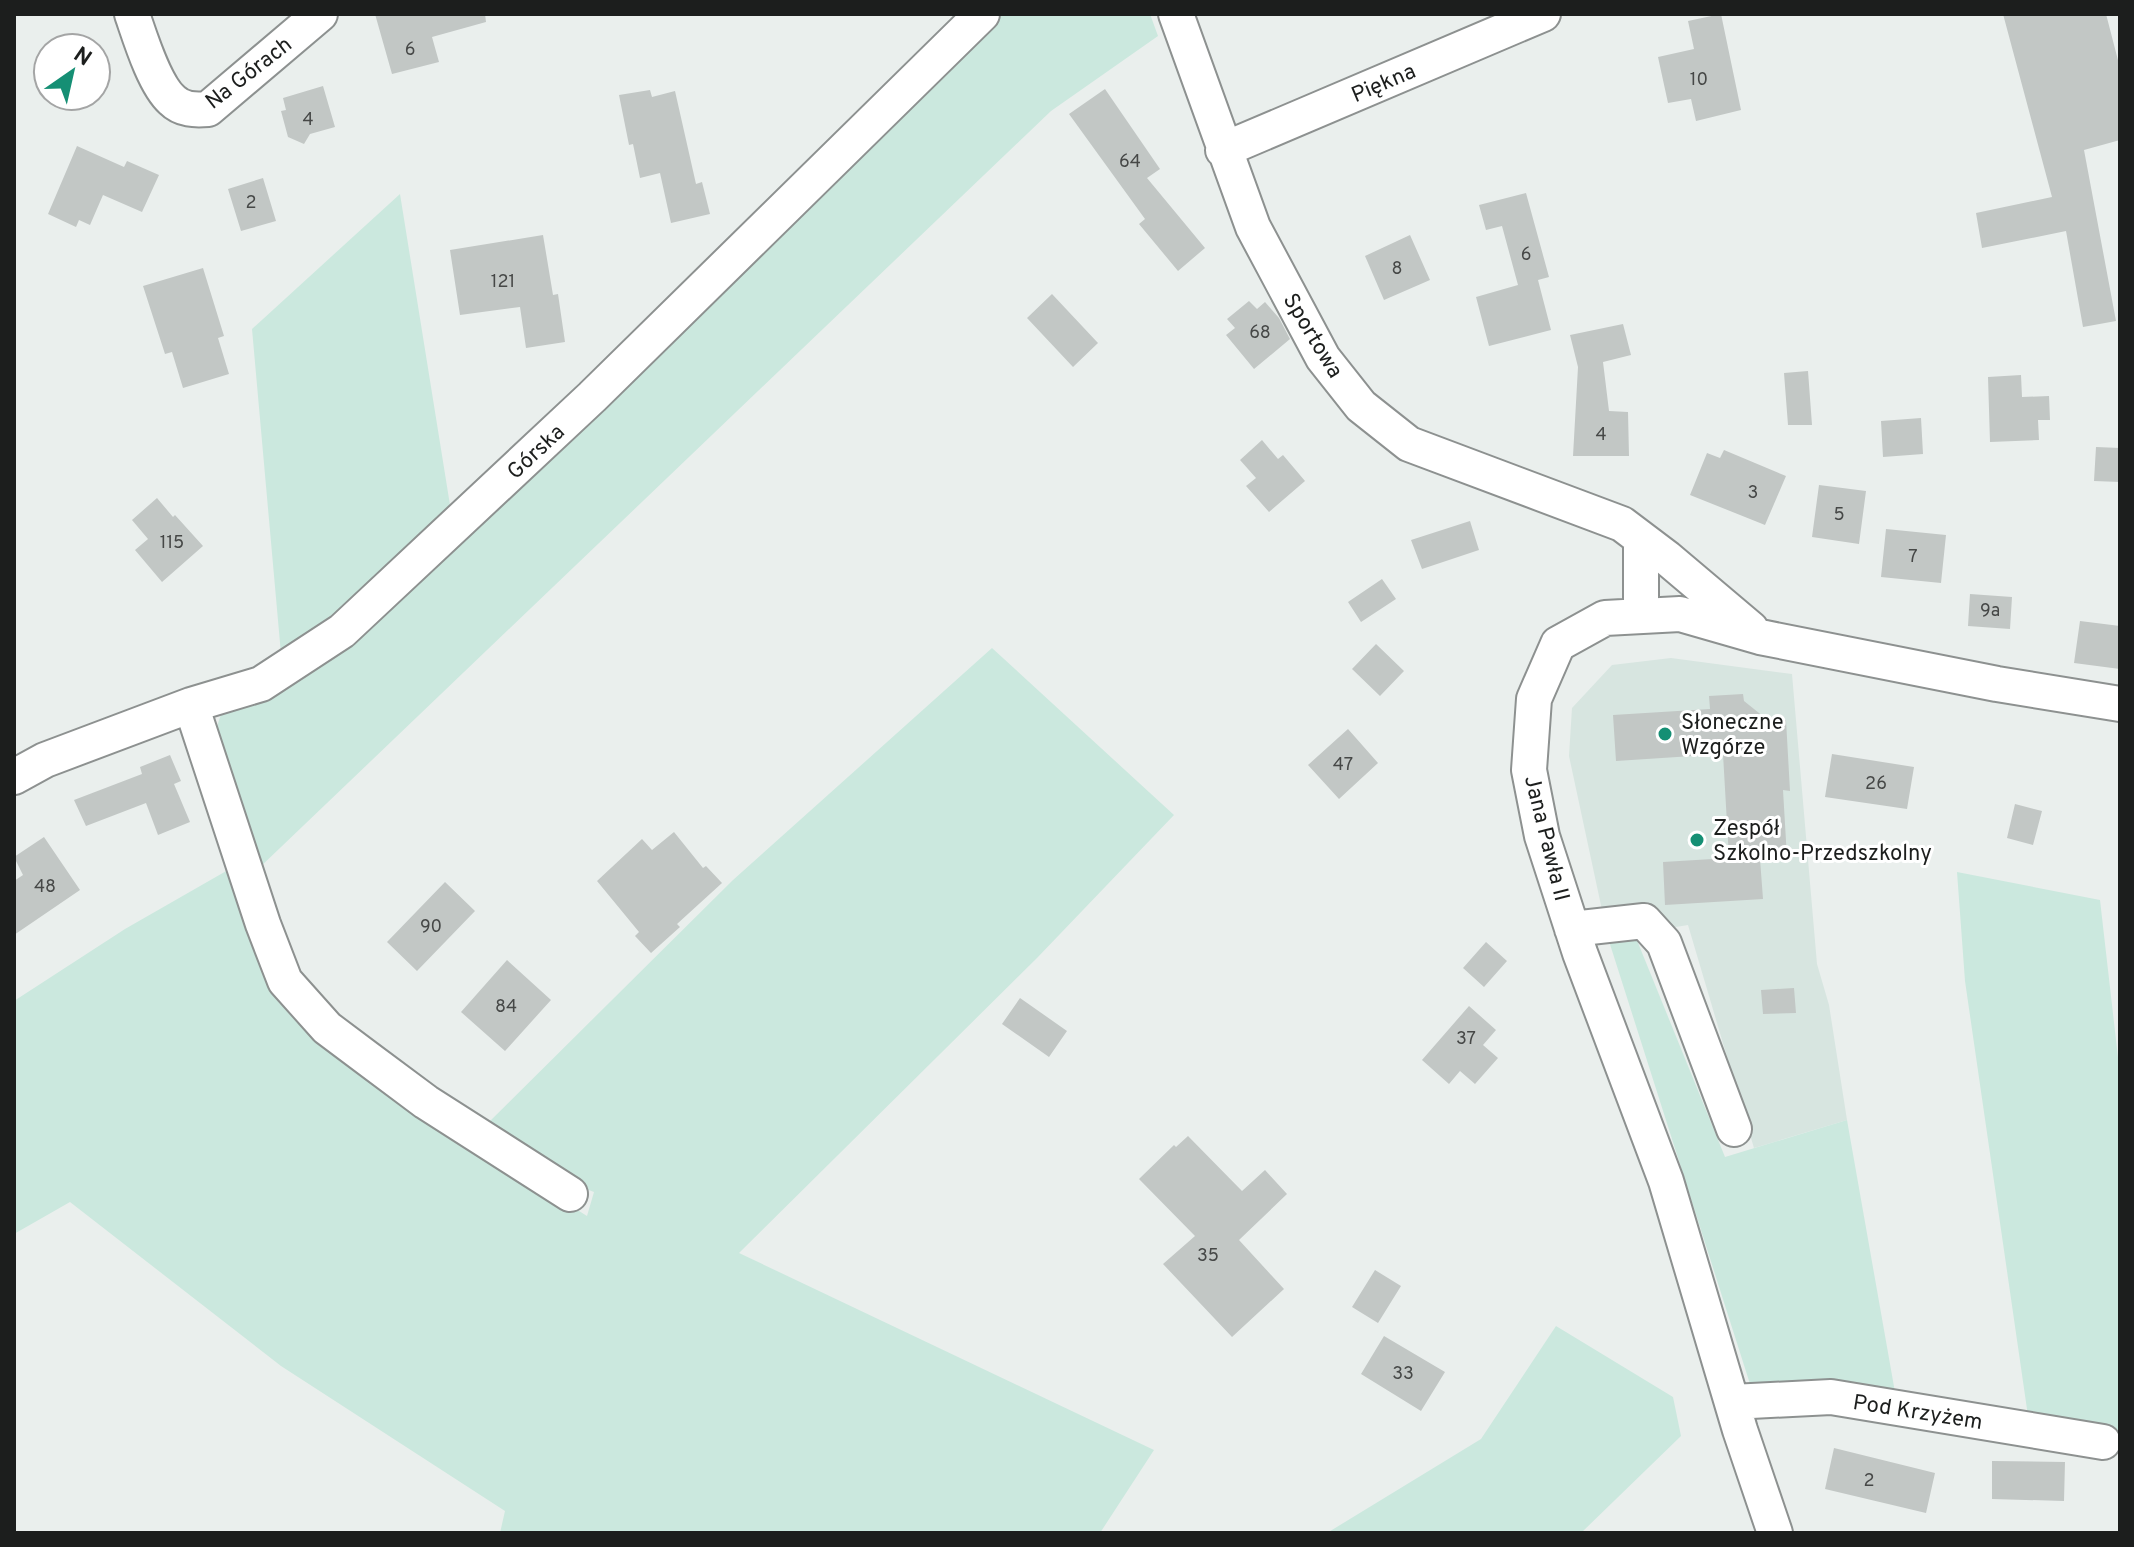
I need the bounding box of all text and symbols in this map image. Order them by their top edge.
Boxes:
north arrow [32,32,112,112]
street label: Na Górach [201,32,298,116]
house number: 6 [405,39,415,62]
text: N [68,42,96,73]
street label: Piękna [1348,59,1420,110]
house number: 10 [1690,69,1708,92]
house number: 4 [302,109,314,132]
house number: 64 [1119,151,1141,174]
house number: 2 [245,192,257,215]
house number: 6 [1521,244,1531,267]
house number: 8 [1392,258,1403,281]
house number: 121 [491,271,515,294]
street label: Sportowa [1276,289,1348,384]
house number: 68 [1249,322,1271,345]
street label: Górska [502,420,571,486]
house number: 4 [1595,424,1607,447]
house number: 3 [1748,482,1758,505]
house number: 5 [1833,504,1845,527]
house number: 115 [160,532,184,555]
house number: 7 [1908,546,1918,569]
house number: 9a [1980,600,2000,623]
place label: Słoneczne Wzgórze [1681,710,1784,762]
marker: Słoneczne Wzgórze [1656,725,1674,743]
house number: 47 [1333,754,1353,777]
street label: Jana Pawła II [1517,773,1574,904]
house number: 26 [1865,773,1887,796]
place label: Zespół Szkolno-Przedszkolny [1713,816,1932,868]
marker: Zespół Szkolno-Przedszkolny [1688,831,1706,849]
house number: 48 [34,876,56,899]
house number: 90 [420,916,442,939]
house number: 84 [495,996,517,1019]
house number: 37 [1456,1028,1476,1051]
house number: 35 [1197,1245,1219,1268]
house number: 33 [1392,1363,1414,1386]
street label: Pod Krzyżem [1851,1390,1984,1437]
house number: 2 [1863,1470,1875,1493]

